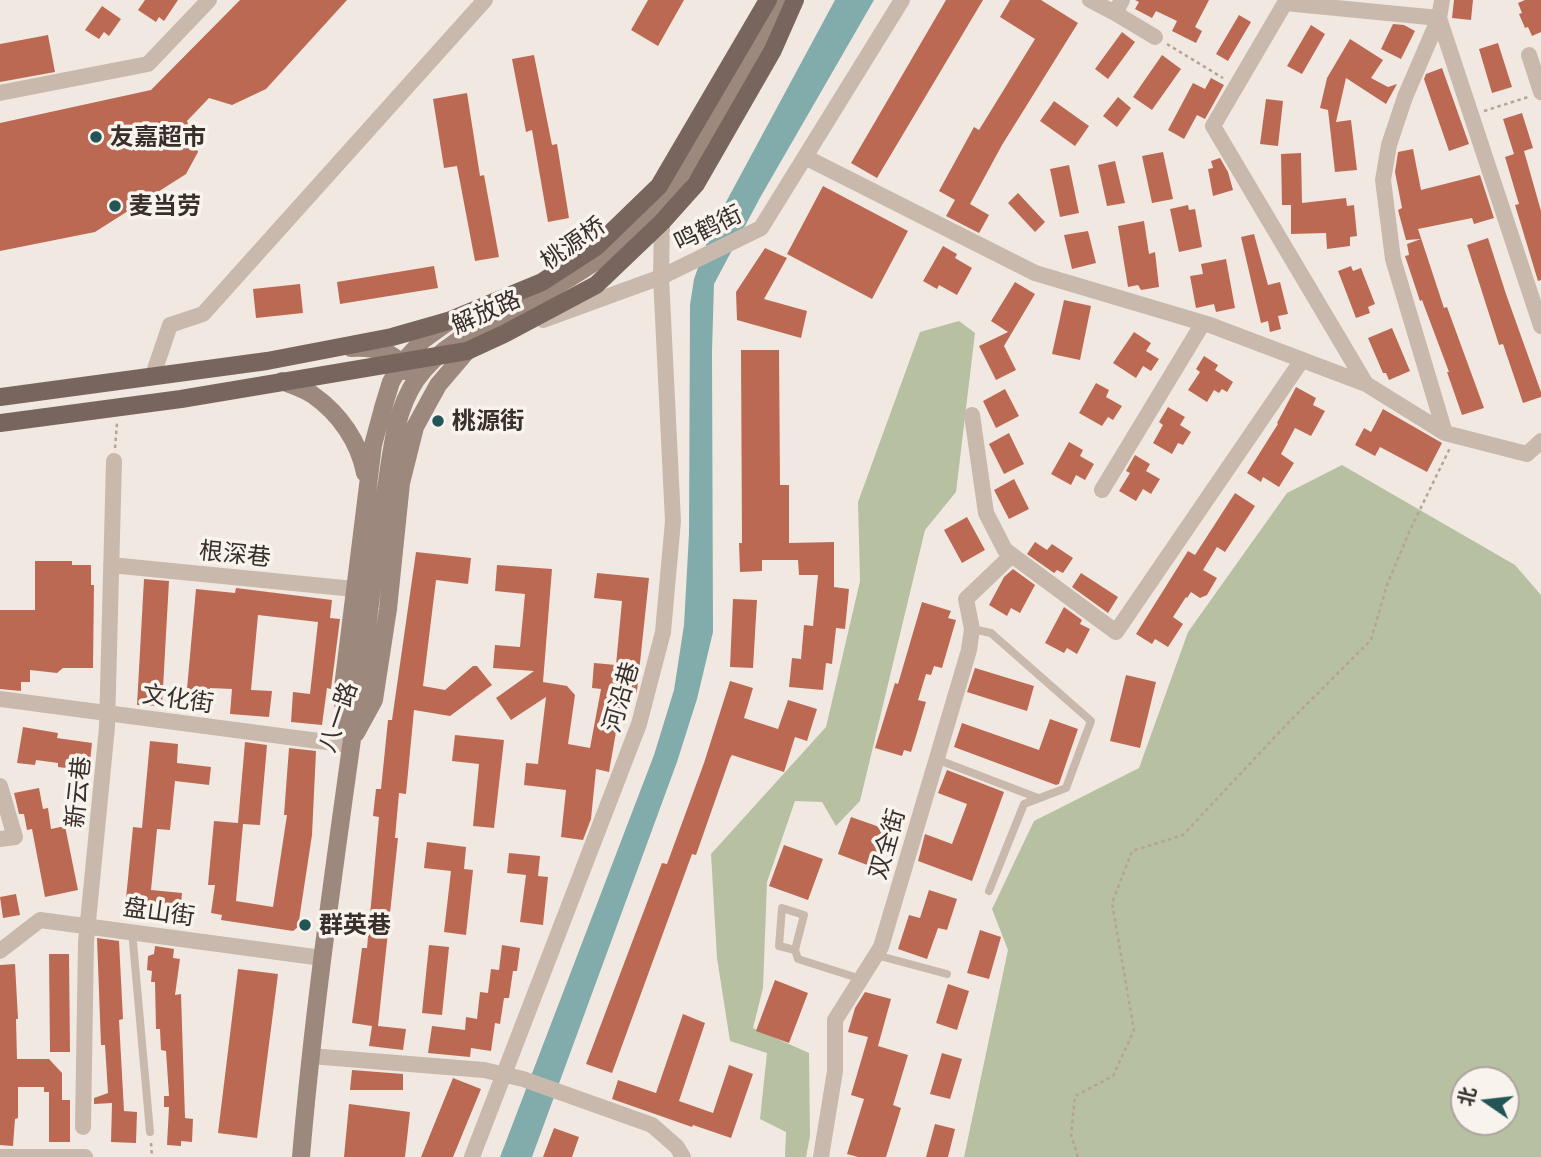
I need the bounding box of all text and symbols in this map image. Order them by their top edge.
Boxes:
place label: 友嘉超市 [110,123,206,151]
marker: 友嘉超市 [88,129,104,145]
place label: 麦当劳 [129,192,201,220]
marker: 麦当劳 [107,198,123,214]
street label: 鸣鹤街 [669,199,747,257]
street label: 桃源桥 [535,211,611,275]
street label: 解放路 [447,284,525,340]
place label: 桃源街 [452,407,524,435]
marker: 桃源街 [430,413,446,429]
street label: 根深巷 [198,536,272,572]
street label: 河沿巷 [597,658,645,736]
street label: 八一路 [313,678,363,756]
street label: 文化街 [140,680,216,718]
street label: 新云巷 [60,755,96,829]
street label: 双全街 [863,805,911,883]
street label: 盘山街 [121,893,197,931]
place label: 群英巷 [319,911,391,939]
marker: 群英巷 [297,917,313,933]
north arrow [1450,1066,1520,1136]
text: 北 [1453,1084,1480,1108]

